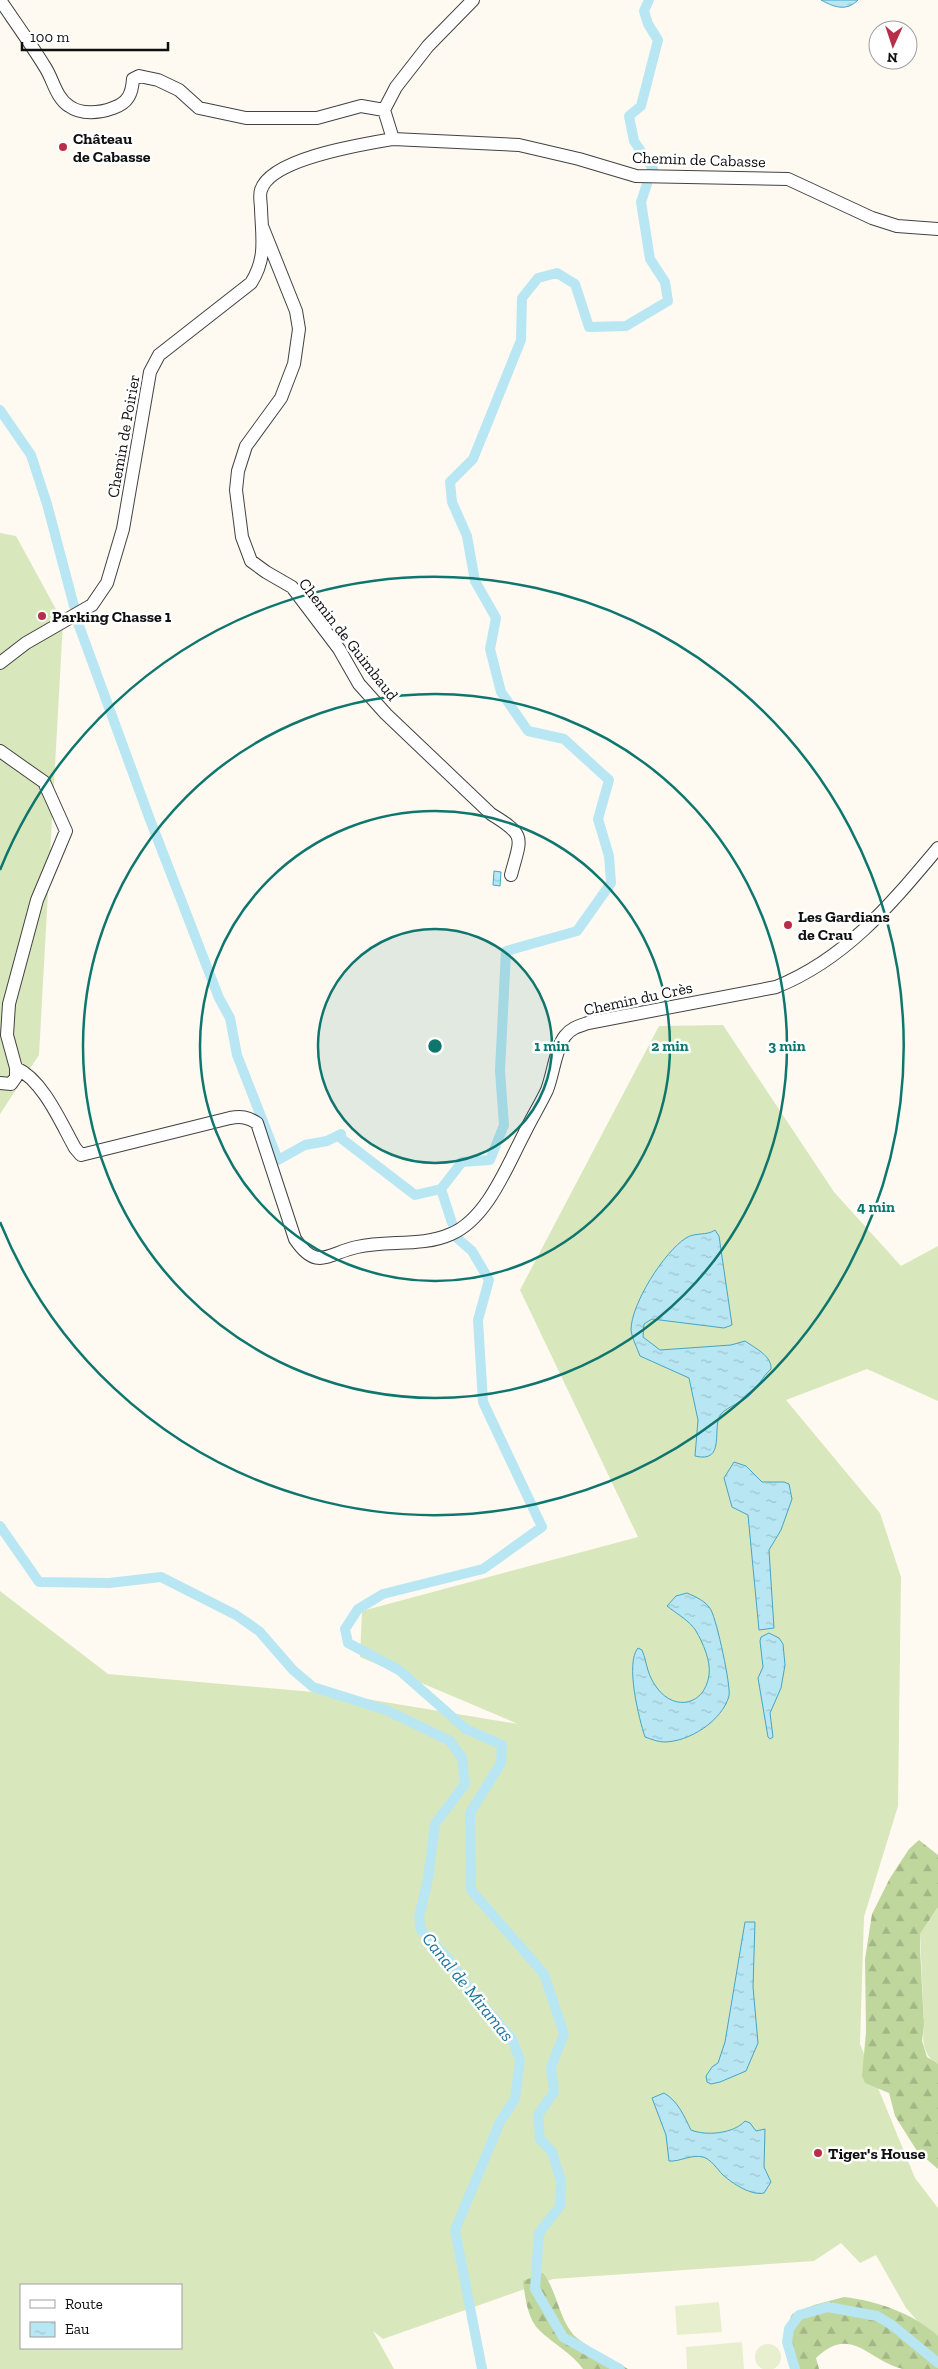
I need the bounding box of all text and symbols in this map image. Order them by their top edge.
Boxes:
scale bar [22,20,169,52]
north arrow [868,20,918,70]
text: 100 m [30,28,69,46]
text: N [886,49,898,66]
place label: Château de Cabasse [73,129,151,166]
marker: Château de Cabasse [57,141,69,153]
street label: Chemin de Cabasse [632,148,766,171]
street label: Chemin de Poirier [103,373,144,499]
street label: Chemin de Guimbaud [295,574,402,704]
place label: Parking Chasse 1 [52,607,172,626]
marker: Parking Chasse 1 [36,610,48,622]
place label: Les Gardians de Crau [798,907,890,944]
marker: Les Gardians de Crau [782,919,794,931]
street label: Chemin du Crès [582,978,694,1019]
centre of rings [426,1037,444,1055]
text: 1 min [534,1037,570,1055]
text: 2 min [651,1037,689,1055]
text: 3 min [768,1037,806,1055]
text: 4 min [857,1198,895,1216]
water label: Canal de Miramas [417,1928,519,2046]
place label: Tiger's House [828,2144,926,2163]
marker: Tiger's House [812,2147,824,2159]
legend [20,2284,182,2349]
text: Route [65,2295,103,2313]
text: Eau [65,2320,90,2338]

